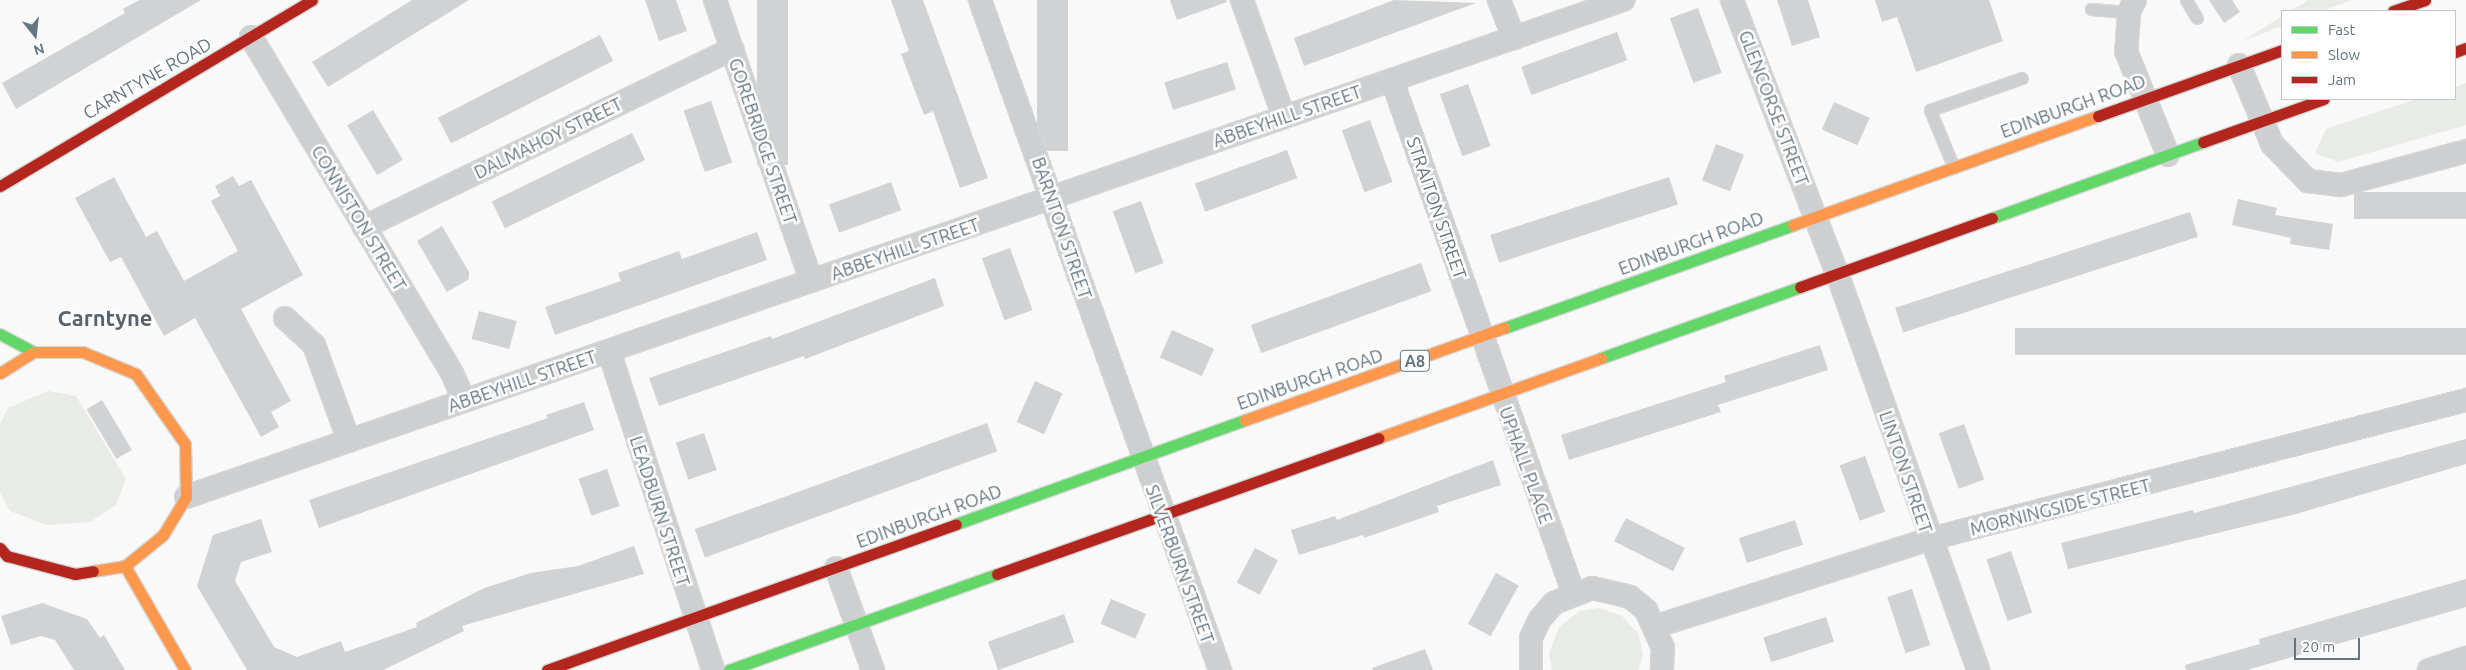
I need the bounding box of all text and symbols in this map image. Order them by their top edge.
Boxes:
north arrow [10,10,60,60]
legend [2281,10,2456,100]
text: Fast [2328,21,2355,38]
street label: GLENCORSE STREET [1734,27,1814,189]
street label: CARNTYNE ROAD [79,32,215,124]
text: N [32,40,46,59]
text: Slow [2328,46,2360,63]
street label: GOREBRIDGE STREET [724,55,802,227]
street label: EDINBURGH ROAD [1997,70,2149,142]
text: Jam [2328,71,2356,88]
street label: ABBEYHILL STREET [1210,80,1364,152]
street label: DALMAHOY STREET [470,93,626,183]
street label: STRAITON STREET [1403,134,1471,282]
street label: CONNISTON STREET [307,141,411,295]
street label: BARNTON STREET [1028,154,1096,302]
street label: EDINBURGH ROAD [1615,207,1767,279]
street label: ABBEYHILL STREET [828,213,982,285]
district label: Carntyne [58,305,152,331]
street label: EDINBURGH ROAD [1234,344,1386,414]
street label: ABBEYHILL STREET [445,345,599,417]
road number: A8 [1399,348,1431,374]
street label: UPHALL PLACE [1495,404,1557,526]
street label: LINTON STREET [1875,408,1937,536]
street label: LEADBURN STREET [626,433,694,589]
street label: MORNINGSIDE STREET [1968,474,2152,540]
street label: EDINBURGH ROAD [853,480,1005,552]
street label: SILVERBURN STREET [1141,482,1219,646]
scale bar [2296,628,2362,660]
text: 20 m [2302,638,2335,655]

